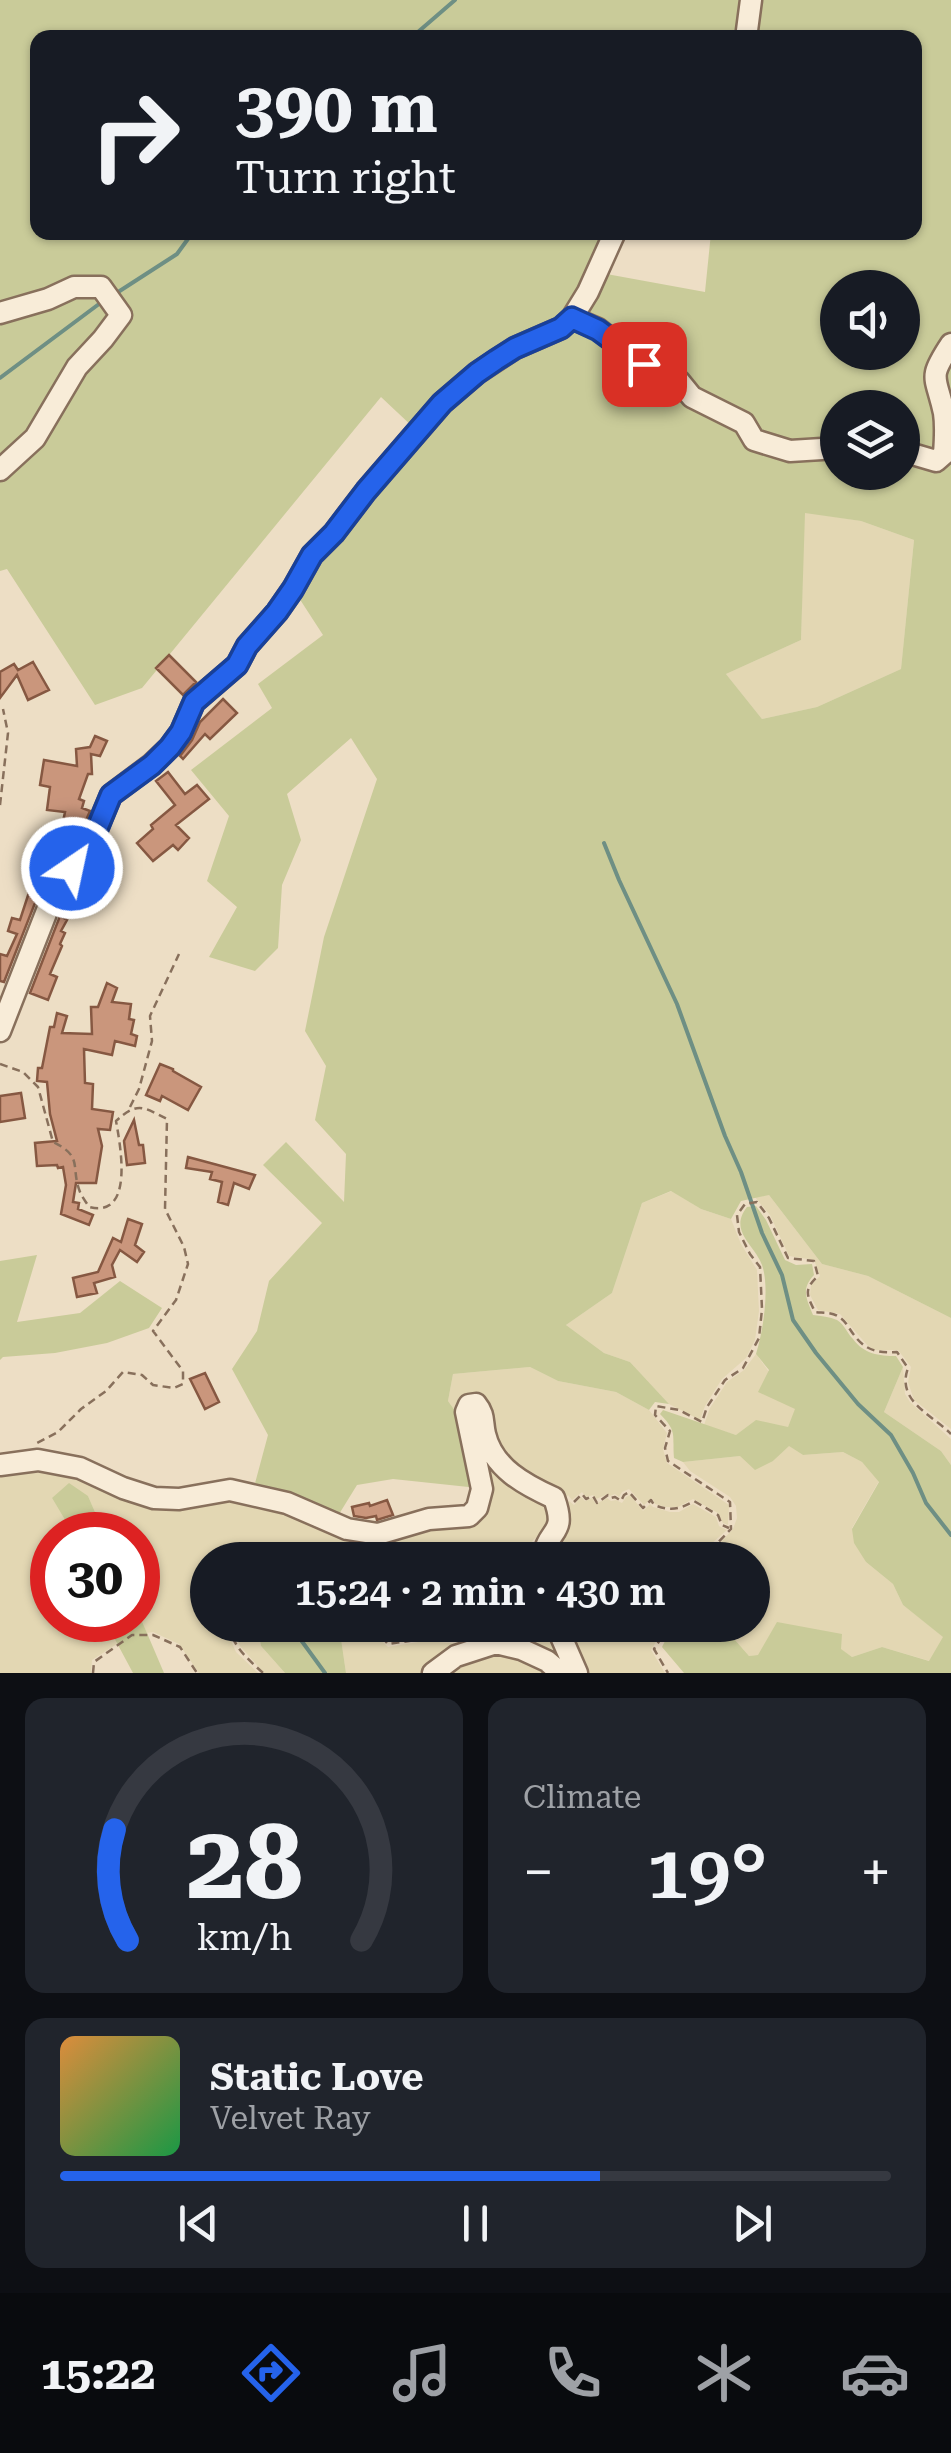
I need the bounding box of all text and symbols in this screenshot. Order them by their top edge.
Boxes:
text: 390 m [235,67,438,149]
icon: right [70,70,200,200]
text: Turn right [235,151,456,204]
map controls [820,270,920,490]
button: sound [820,270,920,370]
pin [602,322,687,407]
icon: arrive [617,337,672,392]
button: layers [820,390,920,490]
position arrow [20,816,124,920]
speed limit sign: 30 [30,1512,160,1642]
text: 15:24 · 2 min · 430 m [295,1570,666,1614]
text: Climate [523,1778,641,1816]
text: 28 [186,1802,302,1923]
text: 19° [646,1828,768,1916]
text: − [523,1840,554,1904]
text: + [860,1840,891,1904]
text: km/h [196,1917,292,1959]
text: Static Love [210,2055,423,2099]
text: Velvet Ray [210,2099,371,2137]
icon: previous [171,2196,226,2251]
icon: pause [448,2196,503,2251]
icon: next [725,2196,780,2251]
icon: directions [236,2338,306,2408]
icon: music [387,2338,457,2408]
icon: phone [538,2338,608,2408]
icon: climate [689,2338,759,2408]
icon: car [840,2338,910,2408]
text: 15:22 [41,2347,155,2400]

